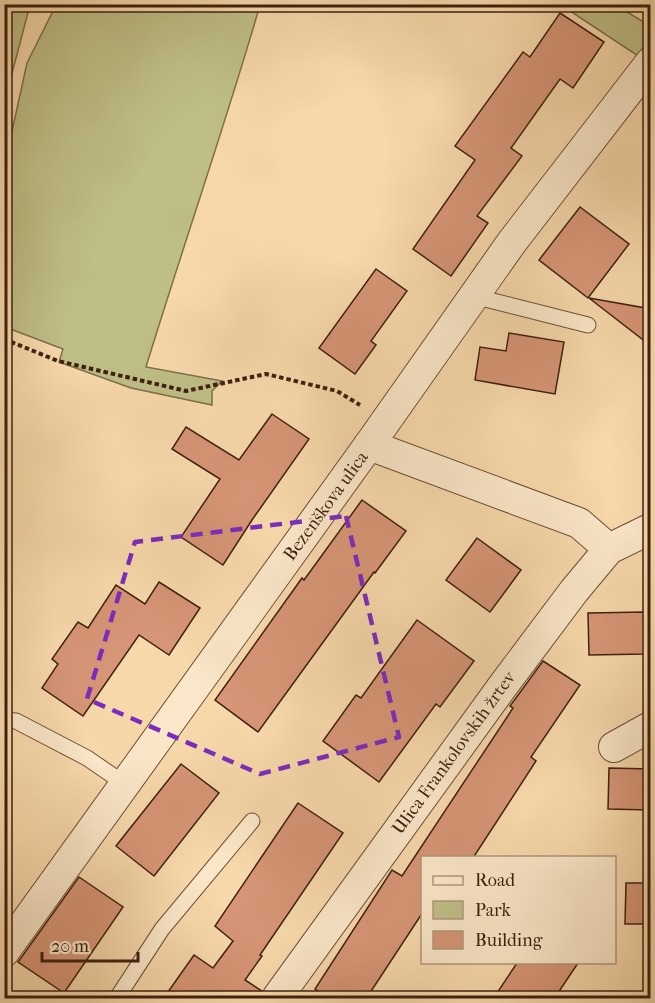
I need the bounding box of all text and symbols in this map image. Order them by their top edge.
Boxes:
street label: Bezenškova ulica [279,447,373,565]
street label: Ulica Frankolovskih žrtev [388,667,521,838]
legend [421,856,616,964]
text: Road [475,870,515,891]
text: Park [475,900,512,921]
scale bar [42,925,138,963]
text: Building [475,930,543,951]
text: 20 m [51,936,89,957]

